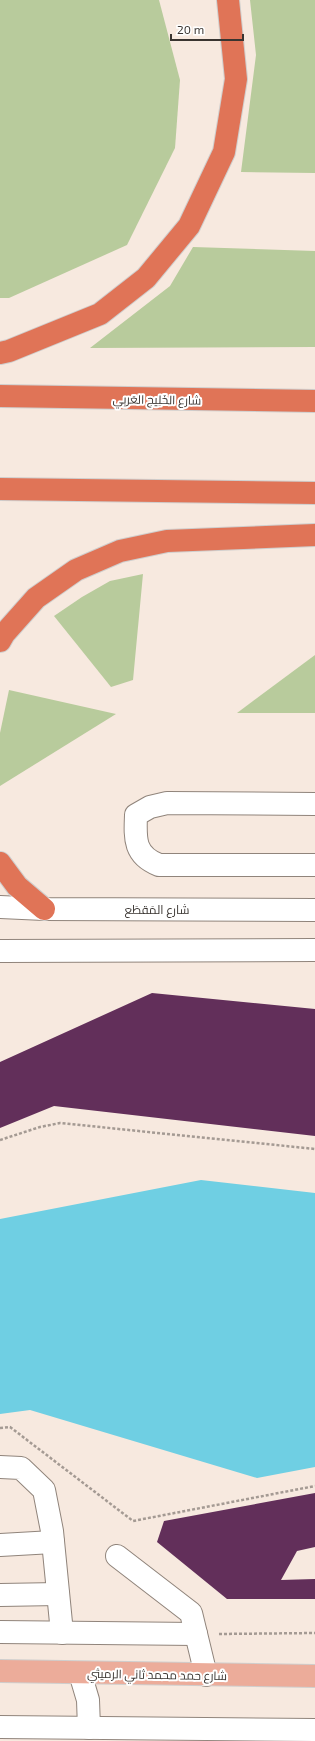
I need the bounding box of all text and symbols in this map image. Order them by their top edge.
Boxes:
scale bar [171,16,243,42]
text: 20 m [177,22,204,36]
street label: شارع الخَلِيج العَربِي [112,391,202,411]
street label: شارع المَقطَع [125,902,189,918]
street label: شارع حمد محمد ثاني الرميثي [87,1666,227,1686]

